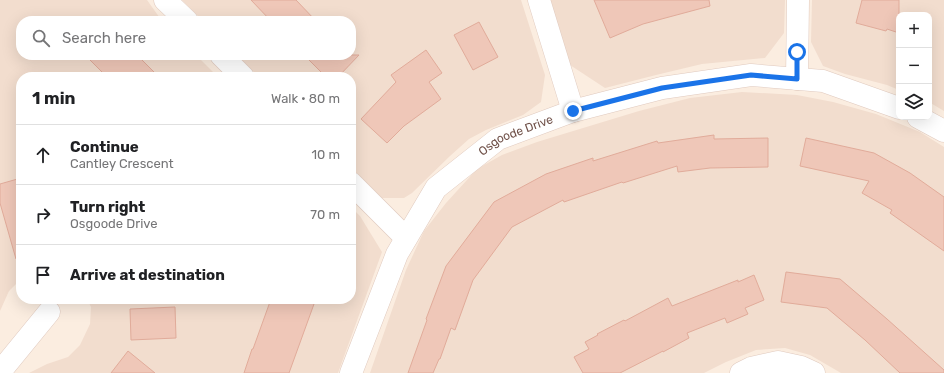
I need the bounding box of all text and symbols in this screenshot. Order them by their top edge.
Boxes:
map controls [896,12,932,120]
button: + [896,12,932,48]
search box [16,16,356,60]
icon: search [30,27,52,49]
text: Search here [62,29,146,47]
route start [788,43,806,61]
button: − [896,48,932,84]
button: layers [896,84,932,120]
text: 1 min [32,88,75,108]
text: Walk · 80 m [271,91,340,106]
route end [564,102,582,120]
street label: Osgoode Drive [476,112,555,159]
text: Continue [70,138,139,156]
icon: ahead [32,144,54,166]
text: 10 m [311,147,340,162]
text: Cantley Crescent [70,156,174,171]
text: Turn right [70,198,145,216]
icon: right [32,204,54,226]
text: 70 m [310,207,340,222]
text: Osgoode Drive [70,216,158,231]
icon: arrive [32,264,54,286]
text: Arrive at destination [70,266,225,284]

